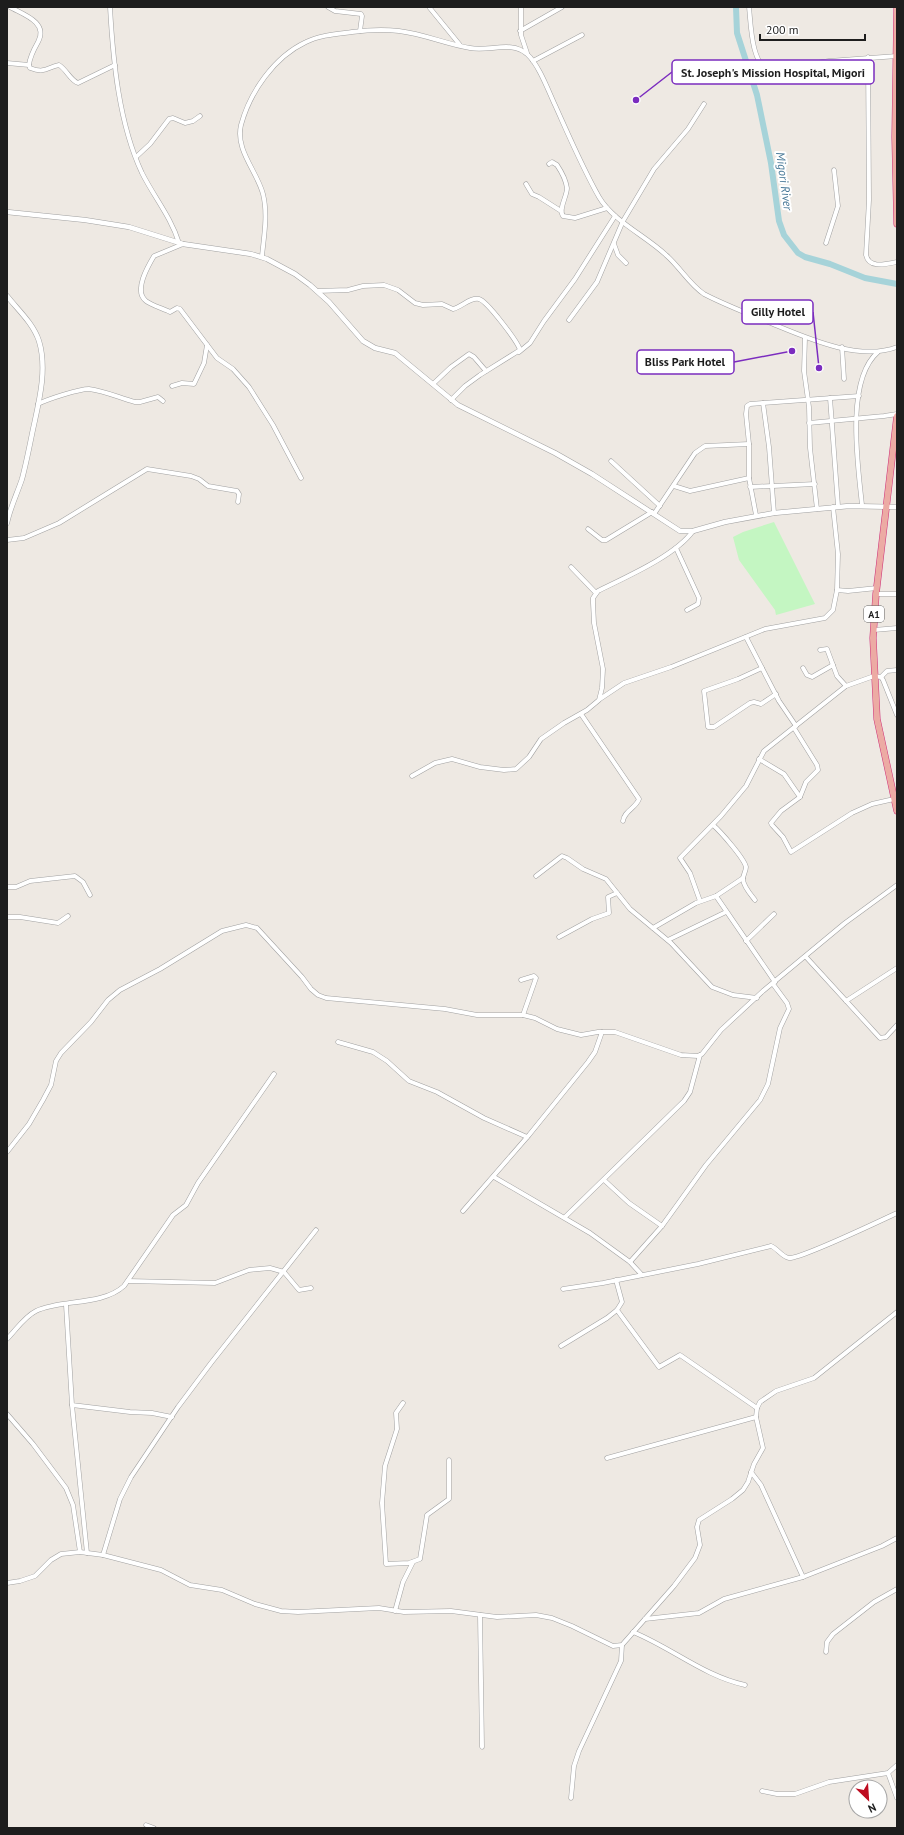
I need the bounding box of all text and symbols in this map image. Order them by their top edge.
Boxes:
scale bar [760,16,865,42]
text: 200 m [766,22,799,37]
callout: St. Joseph's Mission Hospital, Migori [672,60,874,84]
text: St. Joseph's Mission Hospital, Migori [681,65,865,80]
water label: Migori River [773,151,796,212]
callout: Gilly Hotel [742,300,813,324]
text: Gilly Hotel [751,304,805,319]
callout: Bliss Park Hotel [637,350,734,374]
text: Bliss Park Hotel [645,354,726,369]
road number: A1 [864,606,884,622]
north arrow [848,1779,888,1819]
text: N [866,1800,878,1816]

